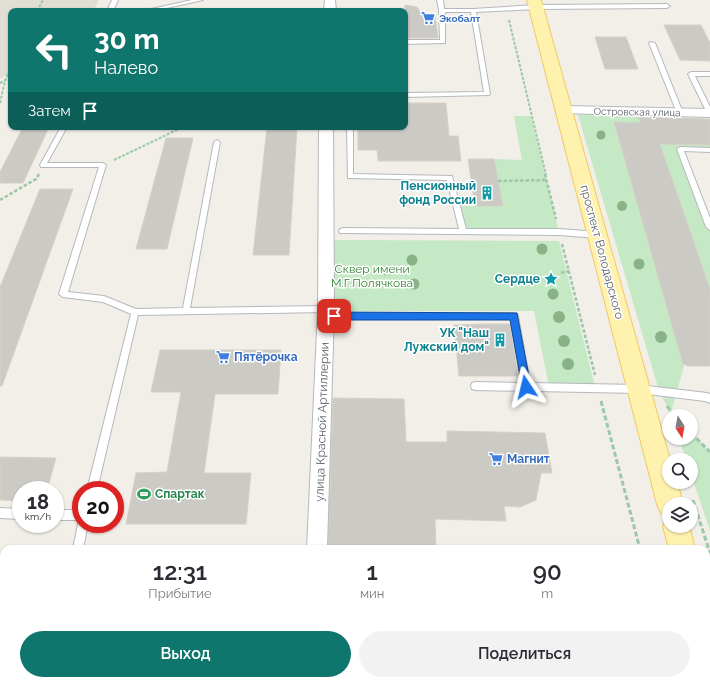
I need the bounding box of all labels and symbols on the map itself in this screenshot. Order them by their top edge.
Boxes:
supermarket icon: Экобалт [420,10,436,26]
place label: Экобалт [439,13,480,24]
street label: Островская улица [593,106,681,118]
place label: Пенсионный фонд России [399,179,476,207]
street label: проспект Володарского [577,183,627,321]
building icon: Пенсионный фонд России [479,185,495,201]
park label: Сквер имени М.Г.Полячкова [331,262,413,290]
place icon: Сердце [543,271,559,287]
place label: Сердце [495,272,540,286]
pin [317,299,351,333]
place label: УК "Наш Лужский дом" [404,326,489,354]
building icon: УК "Наш Лужский дом" [492,332,508,348]
street label: улица Красной Артиллерии [312,342,332,502]
supermarket icon: Пятёрочка [215,349,231,365]
place label: Пятёрочка [234,350,298,364]
position arrow [505,366,547,408]
north arrow [662,409,698,445]
supermarket icon: Магнит [488,451,504,467]
place label: Магнит [507,452,550,466]
speed limit sign: 20 [72,481,124,533]
sports icon: Спартак [136,486,152,502]
place label: Спартак [155,487,205,501]

